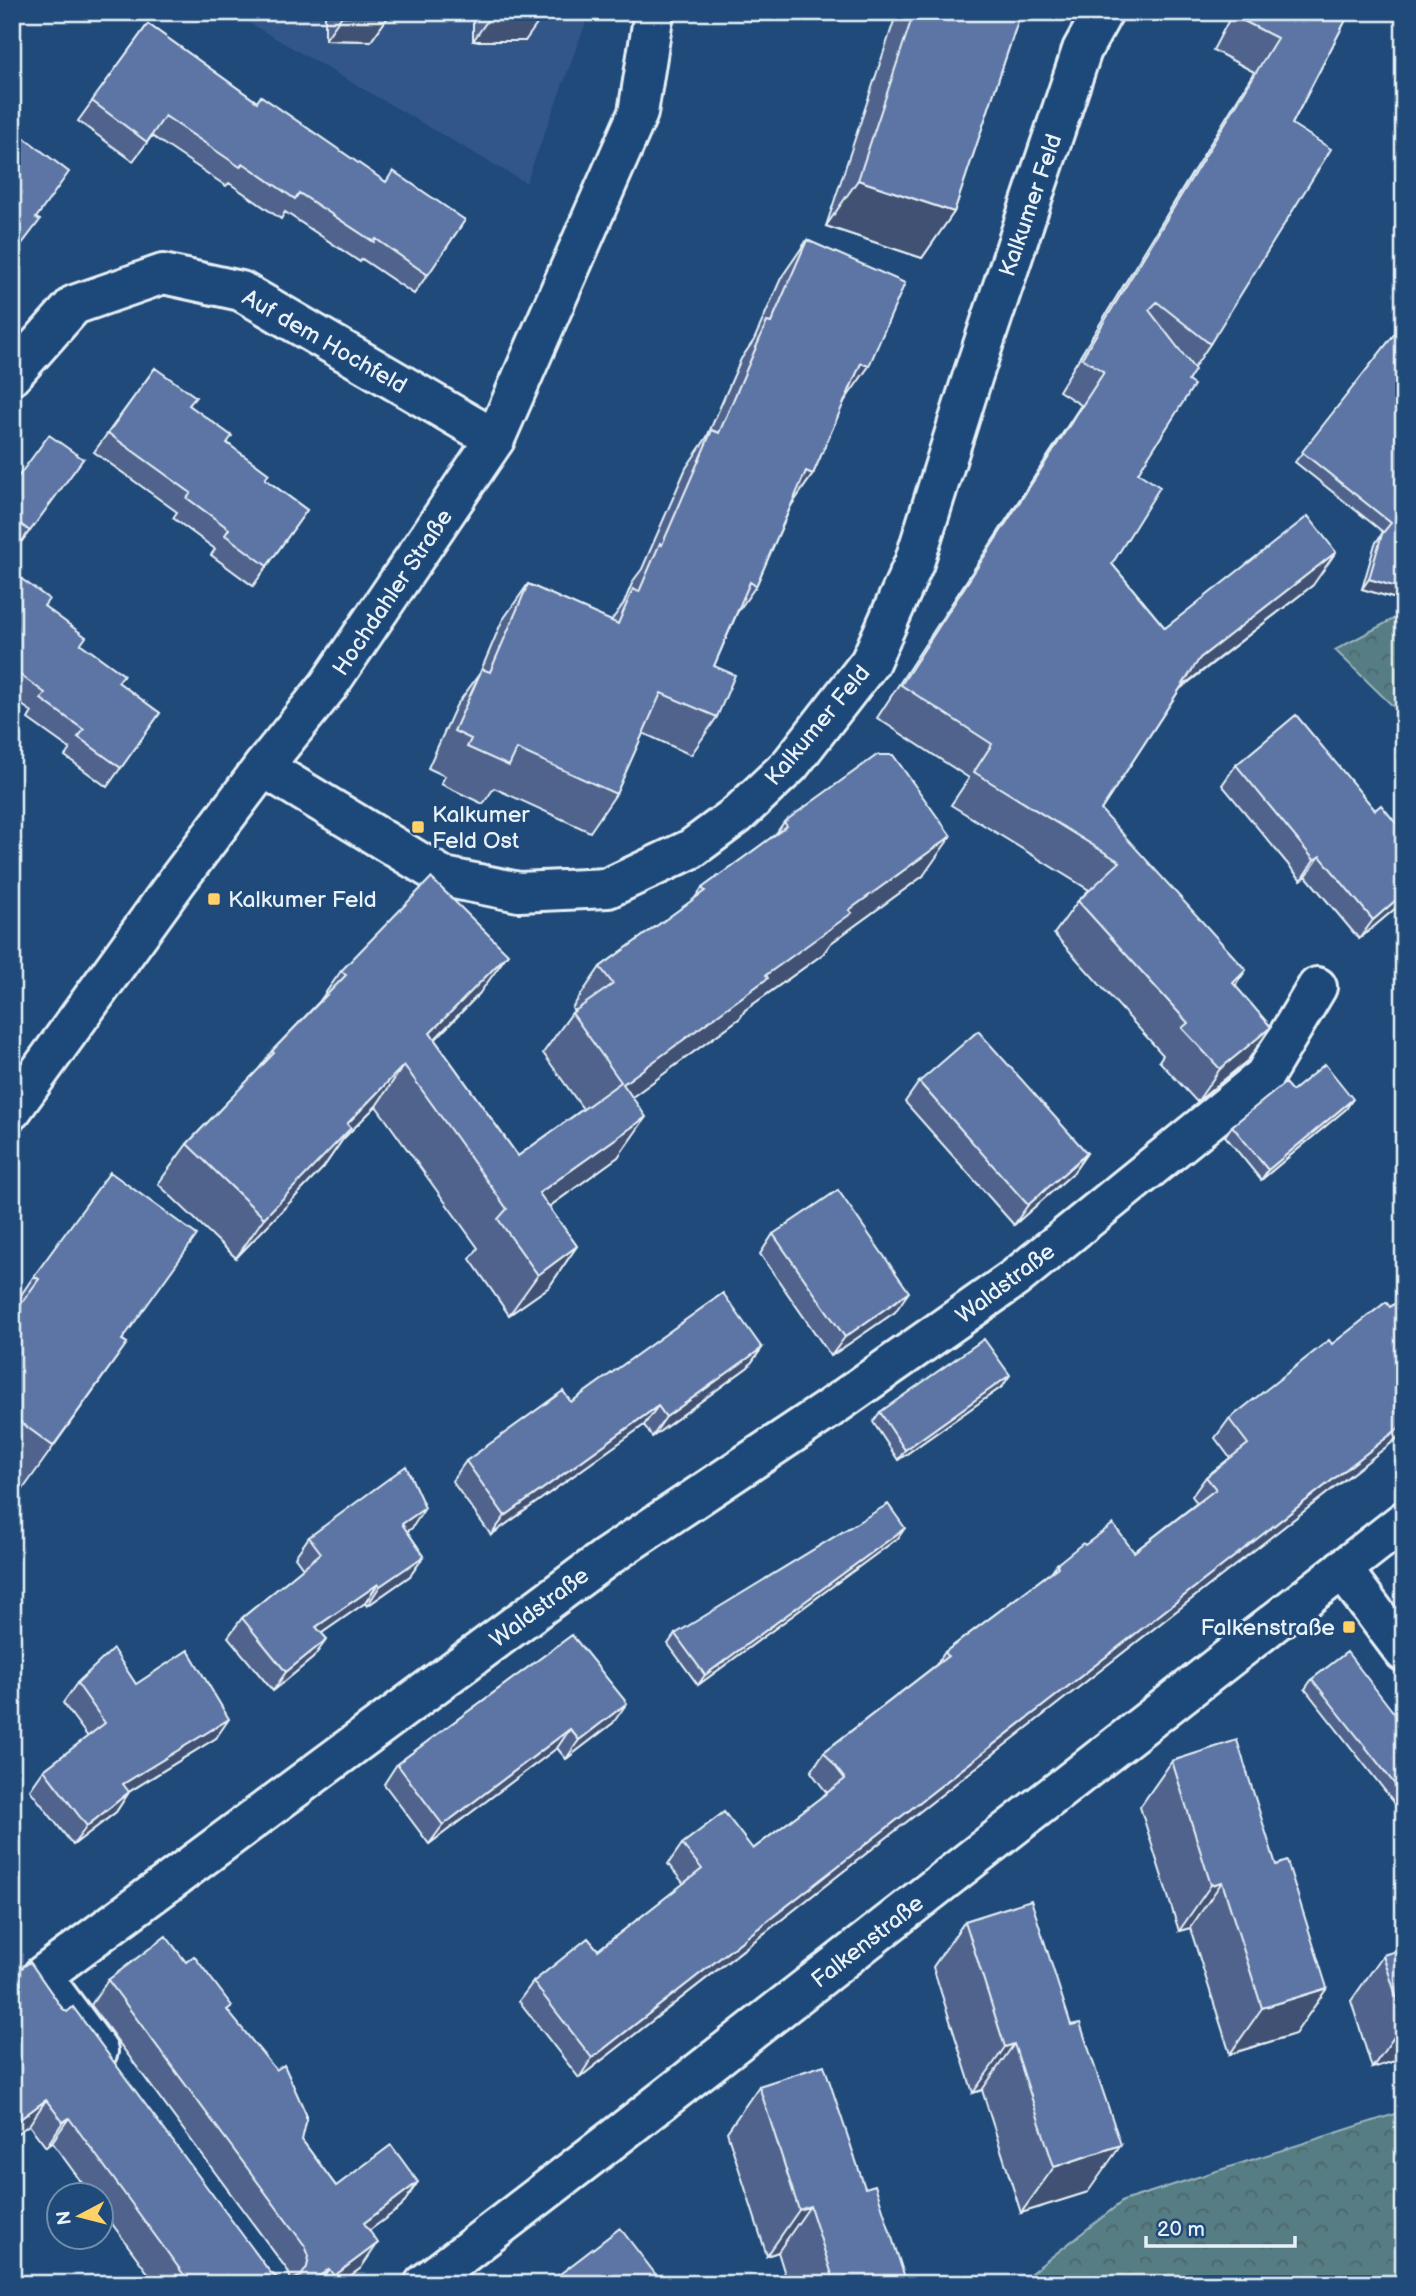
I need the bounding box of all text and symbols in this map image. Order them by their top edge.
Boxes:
street label: Kalkumer Feld [994,130,1068,280]
street label: Auf dem Hochfeld [237,283,412,400]
street label: Hochdahler Straße [327,504,459,681]
street label: Kalkumer Feld [759,660,876,792]
place label: Kalkumer Feld Ost [432,801,530,855]
marker: Kalkumer Feld Ost [410,819,426,835]
place label: Kalkumer Feld [228,886,377,914]
marker: Kalkumer Feld [206,891,222,907]
street label: Waldstraße [951,1238,1061,1330]
street label: Waldstraße [485,1562,595,1654]
place label: Falkenstraße [1201,1614,1335,1642]
marker: Falkenstraße [1341,1619,1357,1635]
street label: Falkenstraße [806,1889,929,1994]
north arrow [46,2180,116,2250]
scale bar [1146,2205,1295,2249]
text: N [52,2209,77,2226]
text: 20 m [1157,2217,1205,2242]

